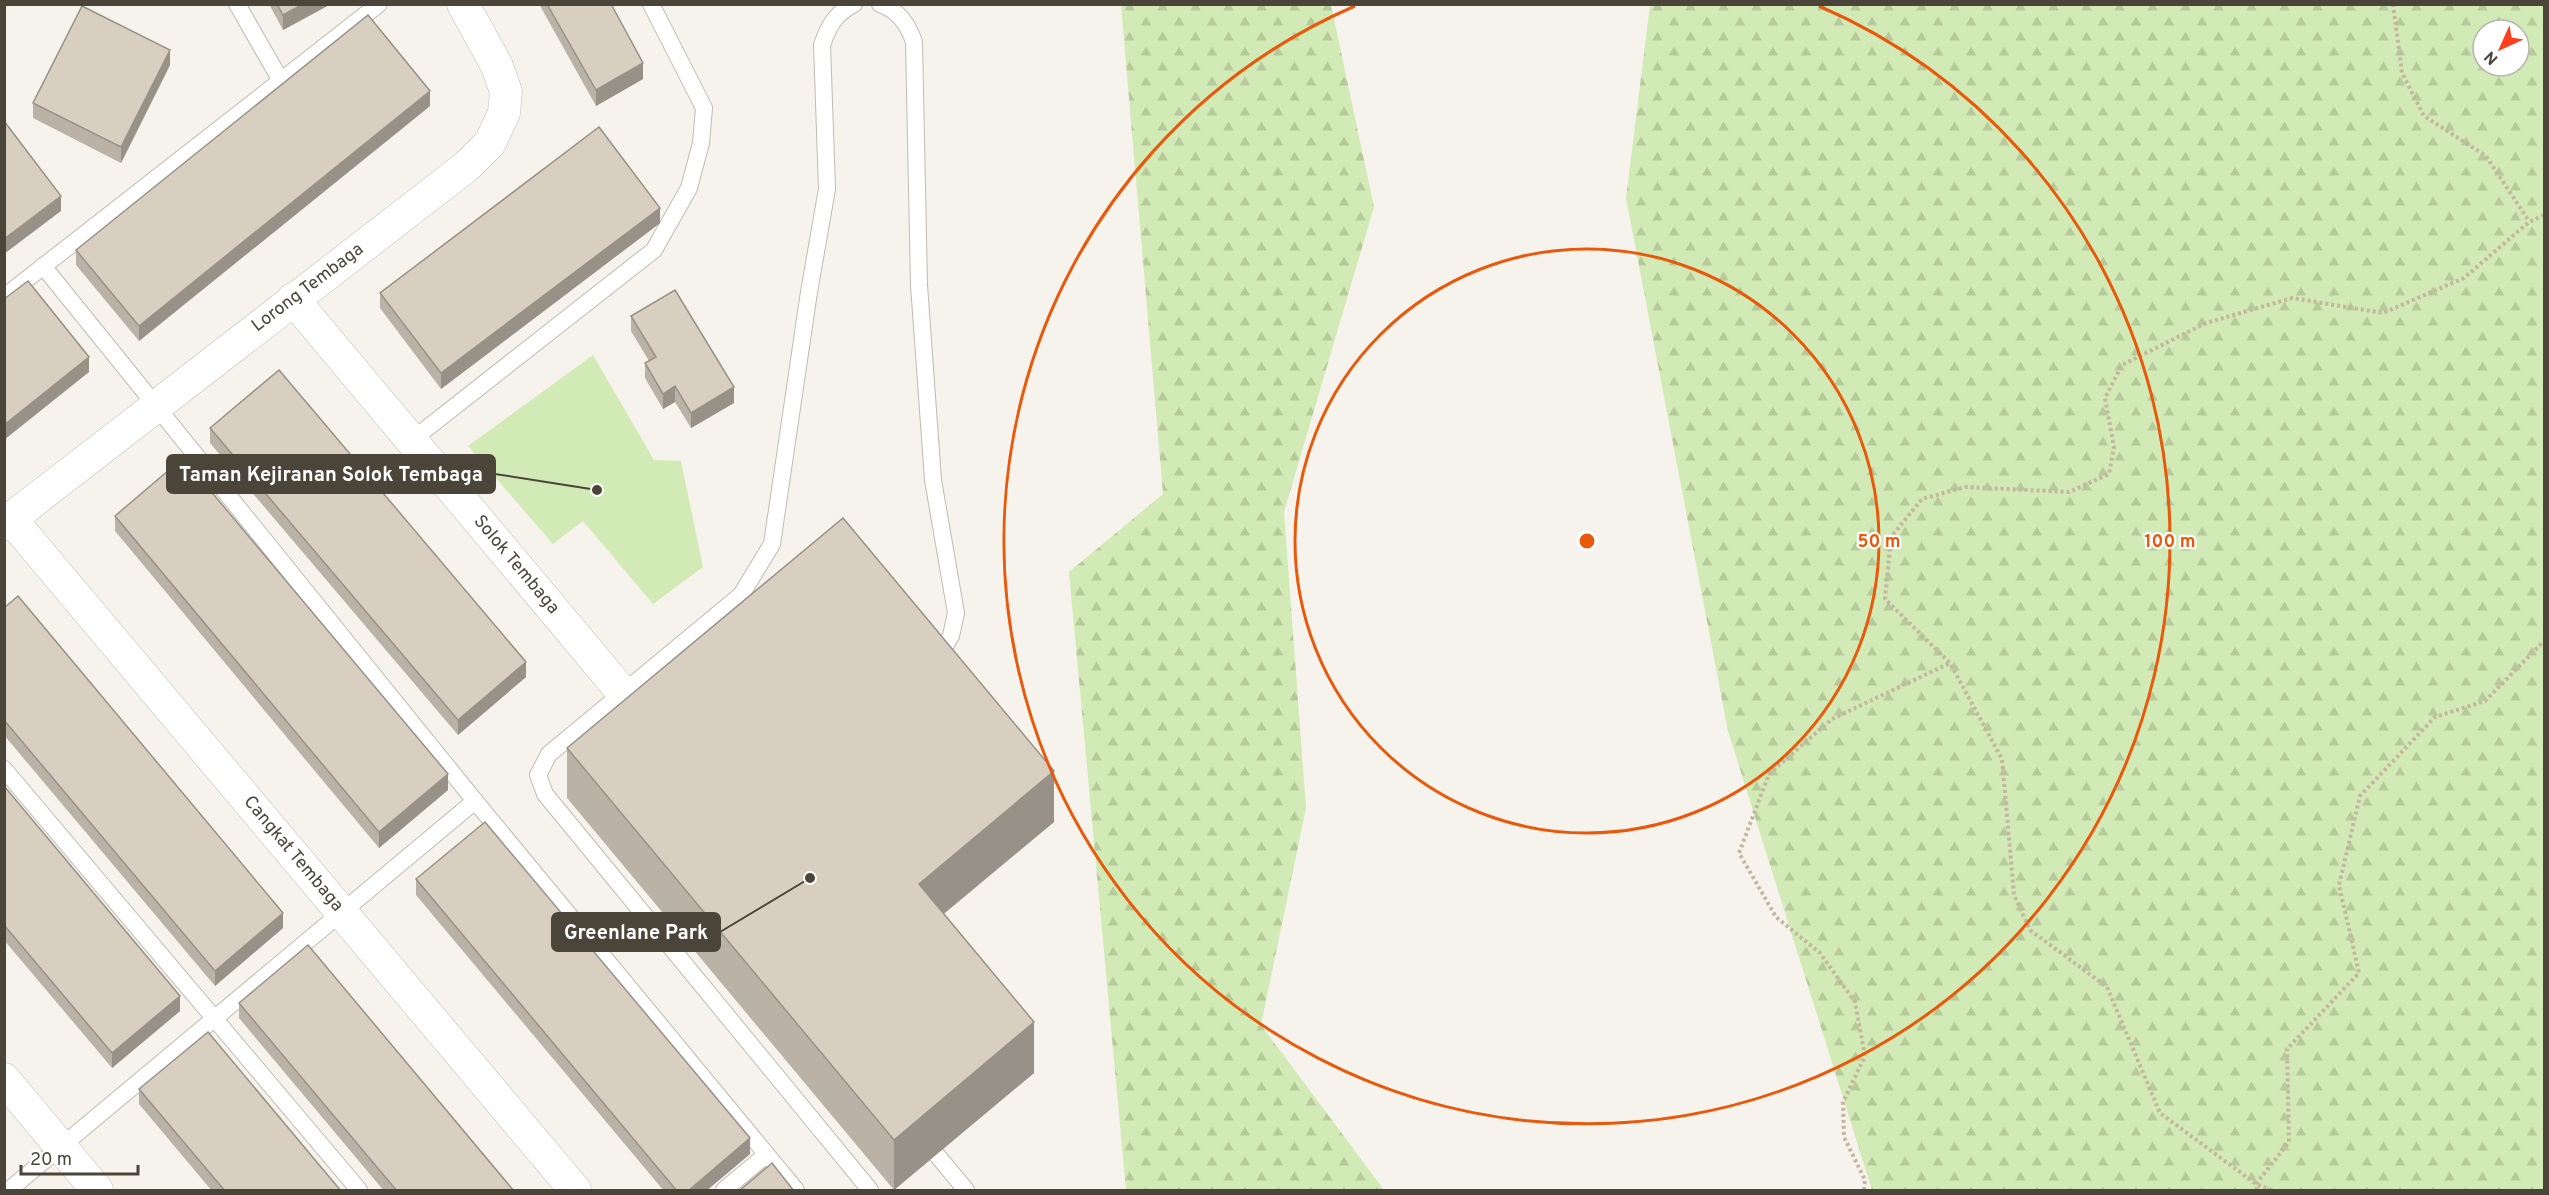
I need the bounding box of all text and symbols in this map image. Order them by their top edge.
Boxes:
north arrow [2471,18,2531,78]
text: N [2481,46,2503,68]
street label: Lorong Tembaga [247,238,369,338]
callout: Taman Kejiranan Solok Tembaga [167,455,495,493]
text: Taman Kejiranan Solok Tembaga [179,463,483,489]
street label: Solok Tembaga [468,511,564,619]
centre of rings [1577,531,1597,551]
text: 50 m [1857,531,1901,554]
text: 100 m [2144,531,2196,554]
street label: Cangkat Tembaga [238,791,348,917]
callout: Greenlane Park [552,913,720,951]
text: Greenlane Park [564,921,708,947]
scale bar [21,1138,138,1176]
text: 20 m [30,1149,72,1172]

